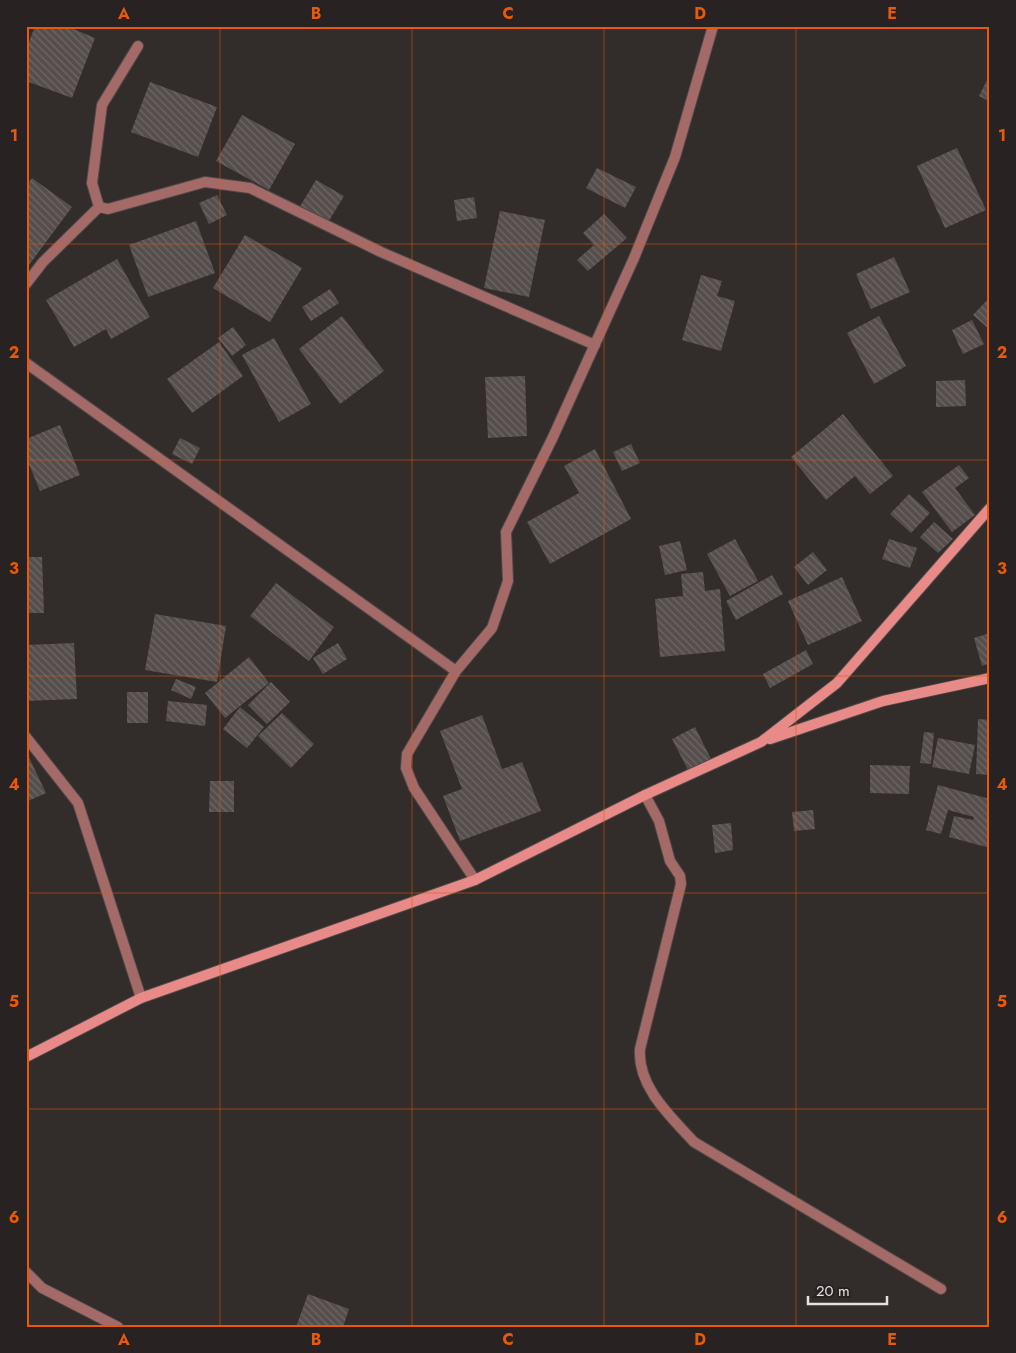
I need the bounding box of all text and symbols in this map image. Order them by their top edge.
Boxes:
text: A [117,2,130,25]
text: B [311,2,321,25]
text: C [502,2,514,25]
text: D [694,2,706,25]
text: E [887,2,897,25]
text: 1 [10,124,18,147]
text: 1 [998,124,1006,147]
text: 2 [9,341,19,364]
text: 2 [997,341,1007,364]
text: 3 [9,557,19,580]
text: 3 [997,557,1007,580]
text: 4 [8,773,20,796]
text: 4 [996,773,1008,796]
text: 5 [9,990,19,1013]
text: 5 [997,990,1007,1013]
text: 6 [9,1206,19,1229]
text: 6 [997,1206,1007,1229]
scale bar [808,1273,887,1305]
text: 20 m [816,1280,850,1302]
text: A [117,1328,130,1351]
text: B [311,1328,321,1351]
text: C [502,1328,514,1351]
text: D [694,1328,706,1351]
text: E [887,1328,897,1351]

